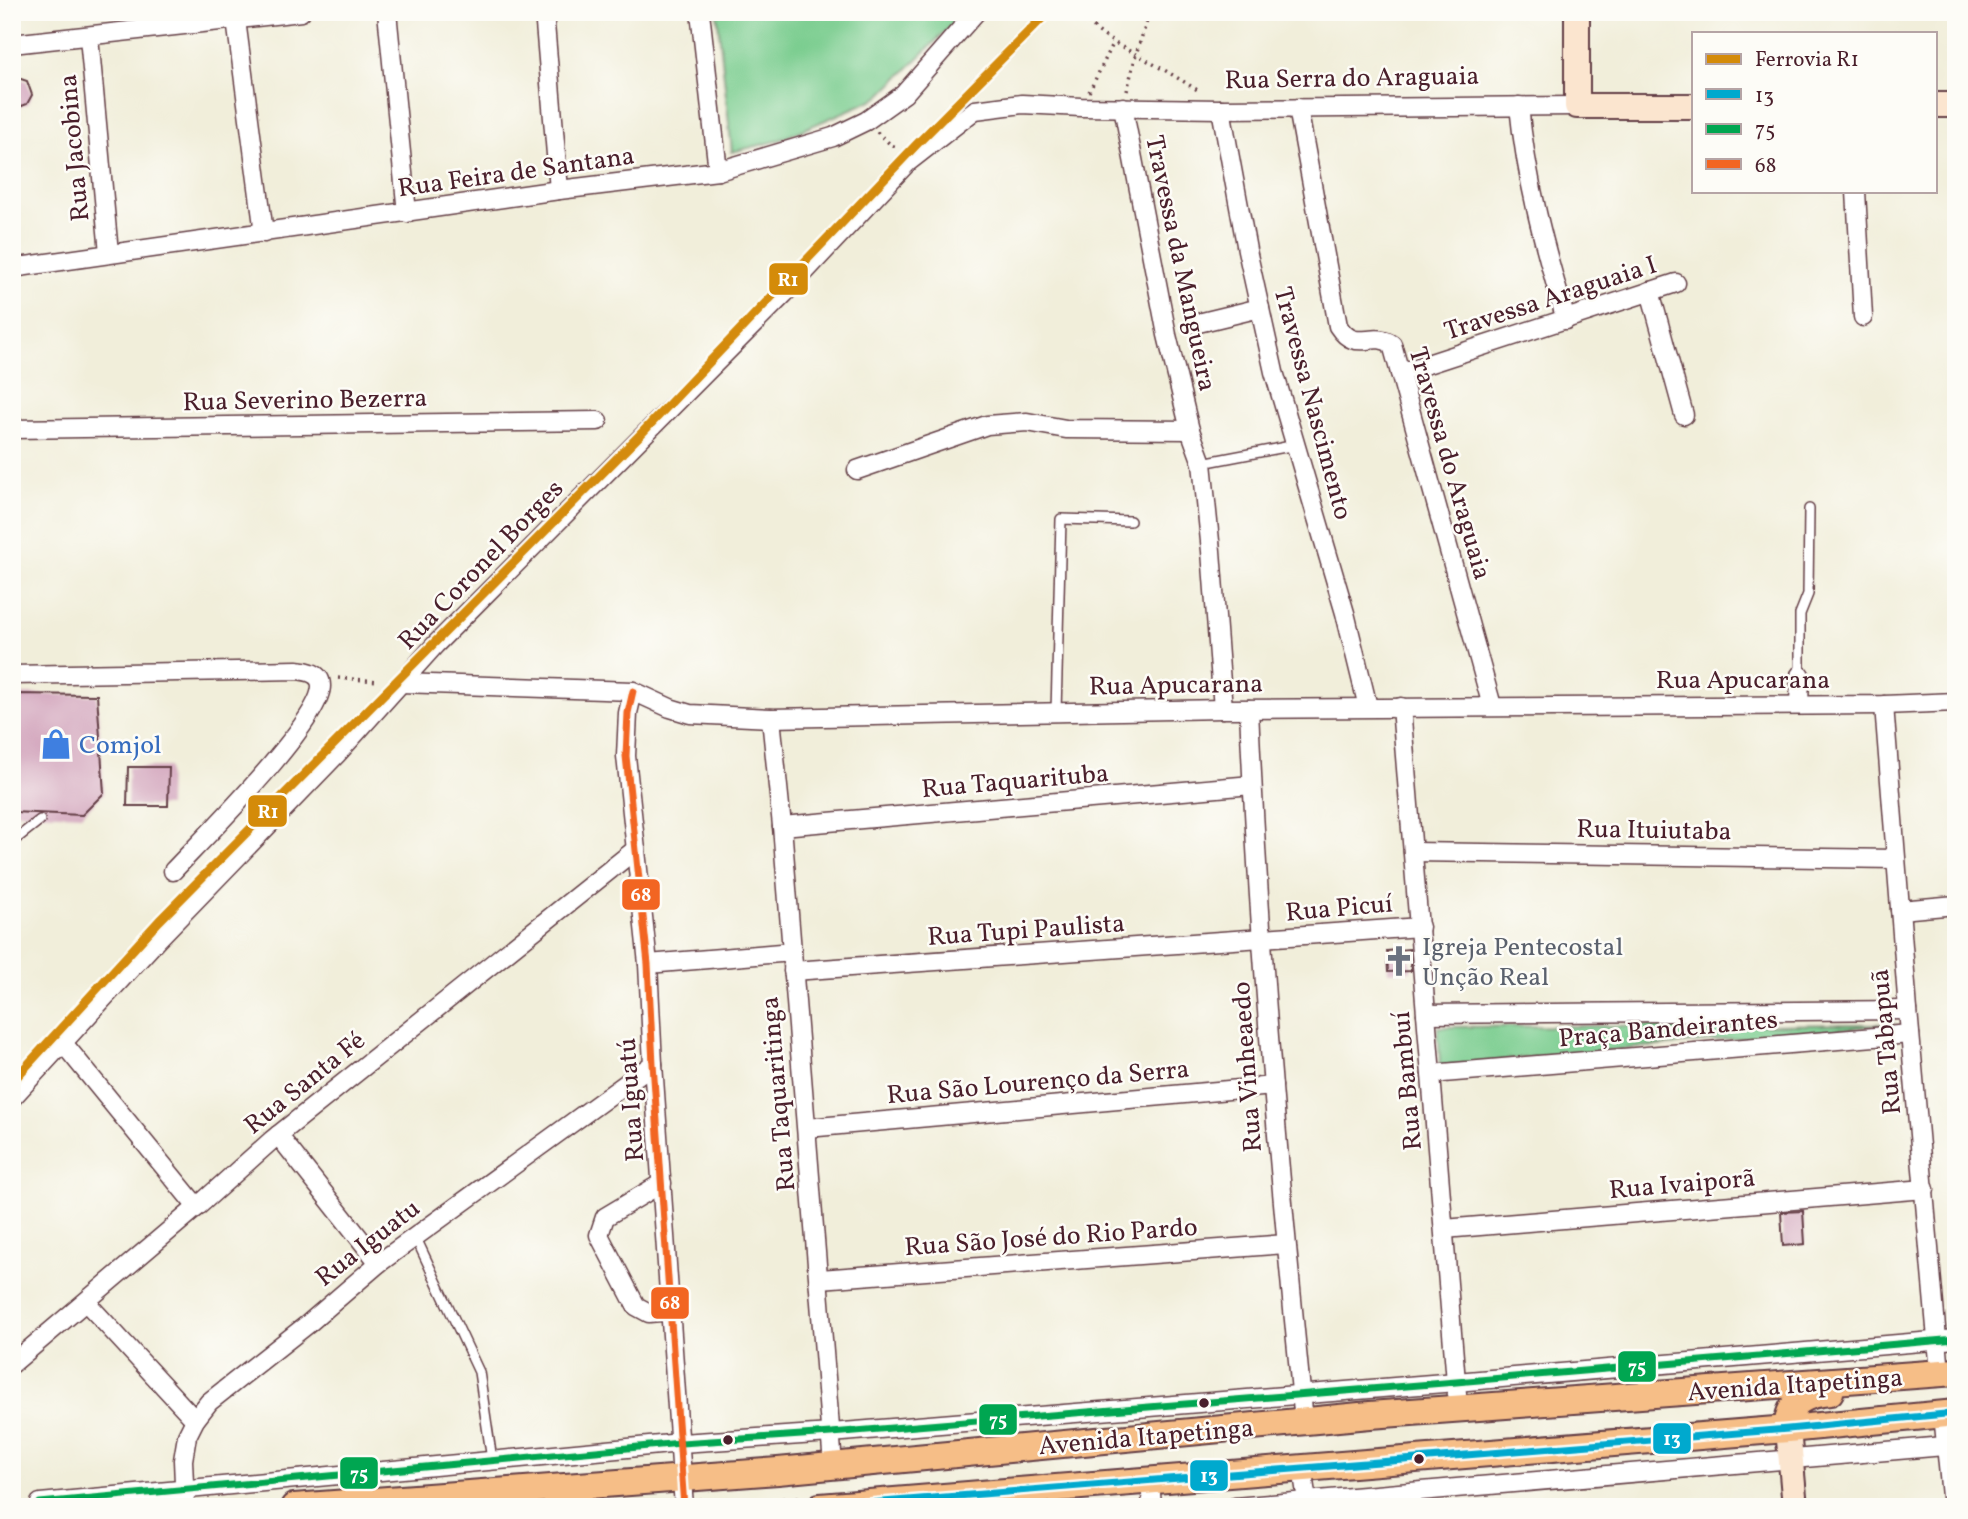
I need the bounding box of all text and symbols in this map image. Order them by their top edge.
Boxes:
legend [1692,32,1937,192]
text: Ferrovia R1 [1755,46,1859,75]
street label: Rua Serra do Araguaia [1224,59,1480,99]
street label: Rua Jacobina [51,73,99,223]
text: 13 [1755,82,1774,111]
text: 75 [1755,116,1775,145]
street label: Travessa da Mangueira [1135,132,1225,395]
street label: Rua Feira de Santana [396,139,637,207]
text: 68 [1755,152,1776,181]
street label: Travessa Araguaia I [1440,248,1662,350]
line badge: R1 [768,262,809,296]
text: R1 [778,268,798,294]
street label: Travessa Nascimento [1264,283,1360,524]
street label: Travessa do Araguaia [1399,343,1500,584]
street label: Rua Severino Bezerra [182,381,428,421]
street label: Rua Coronel Borges [390,472,572,659]
street label: Rua Apucarana [1656,663,1830,699]
street label: Rua Apucarana [1089,666,1263,706]
shop icon: Comjol [39,727,73,761]
place label: Comjol [79,728,162,764]
street label: Rua Taquarituba [920,756,1110,808]
line badge: R1 [247,794,288,828]
text: R1 [258,800,278,826]
street label: Rua Ituiutaba [1576,812,1732,850]
line badge: 68 [621,878,661,911]
text: 68 [631,883,651,909]
street label: Rua Picuí [1284,886,1395,932]
street label: Rua Tupi Paulista [926,906,1126,956]
place label: Igreja Pentecostal Unção Real [1422,930,1623,996]
church icon: Igreja Pentecostal Unção Real [1382,944,1416,978]
street label: Rua Tabapuã [1863,967,1911,1116]
street label: Rua Vinheaedo [1224,980,1272,1154]
street label: Rua Taquaritinga [753,995,805,1193]
street label: Praça Bandeirantes [1557,1002,1779,1058]
street label: Rua Bambuí [1384,1010,1432,1152]
street label: Rua Santa Fé [237,1024,373,1144]
street label: Rua Iguatú [610,1037,654,1163]
street label: Rua São Lourenço da Serra [885,1052,1191,1114]
street label: Rua Ivaiporã [1607,1161,1757,1209]
street label: Rua Iguatu [308,1191,428,1296]
street label: Rua São José do Rio Pardo [903,1210,1199,1266]
line badge: 68 [650,1286,690,1320]
text: 68 [660,1291,680,1317]
line badge: 75 [1617,1350,1657,1383]
text: 75 [1628,1355,1646,1381]
street label: Avenida Itapetinga [1686,1361,1904,1411]
unlabelled marker [1197,1396,1211,1410]
line badge: 75 [978,1403,1018,1436]
text: 75 [989,1408,1007,1434]
street label: Avenida Itapetinga [1037,1411,1255,1465]
line badge: 13 [1652,1422,1692,1455]
text: 13 [1663,1427,1681,1453]
unlabelled marker [721,1433,735,1447]
unlabelled marker [1412,1452,1426,1466]
line badge: 75 [339,1456,379,1490]
line badge: 13 [1189,1459,1229,1492]
text: 75 [350,1462,368,1488]
text: 13 [1200,1464,1218,1490]

